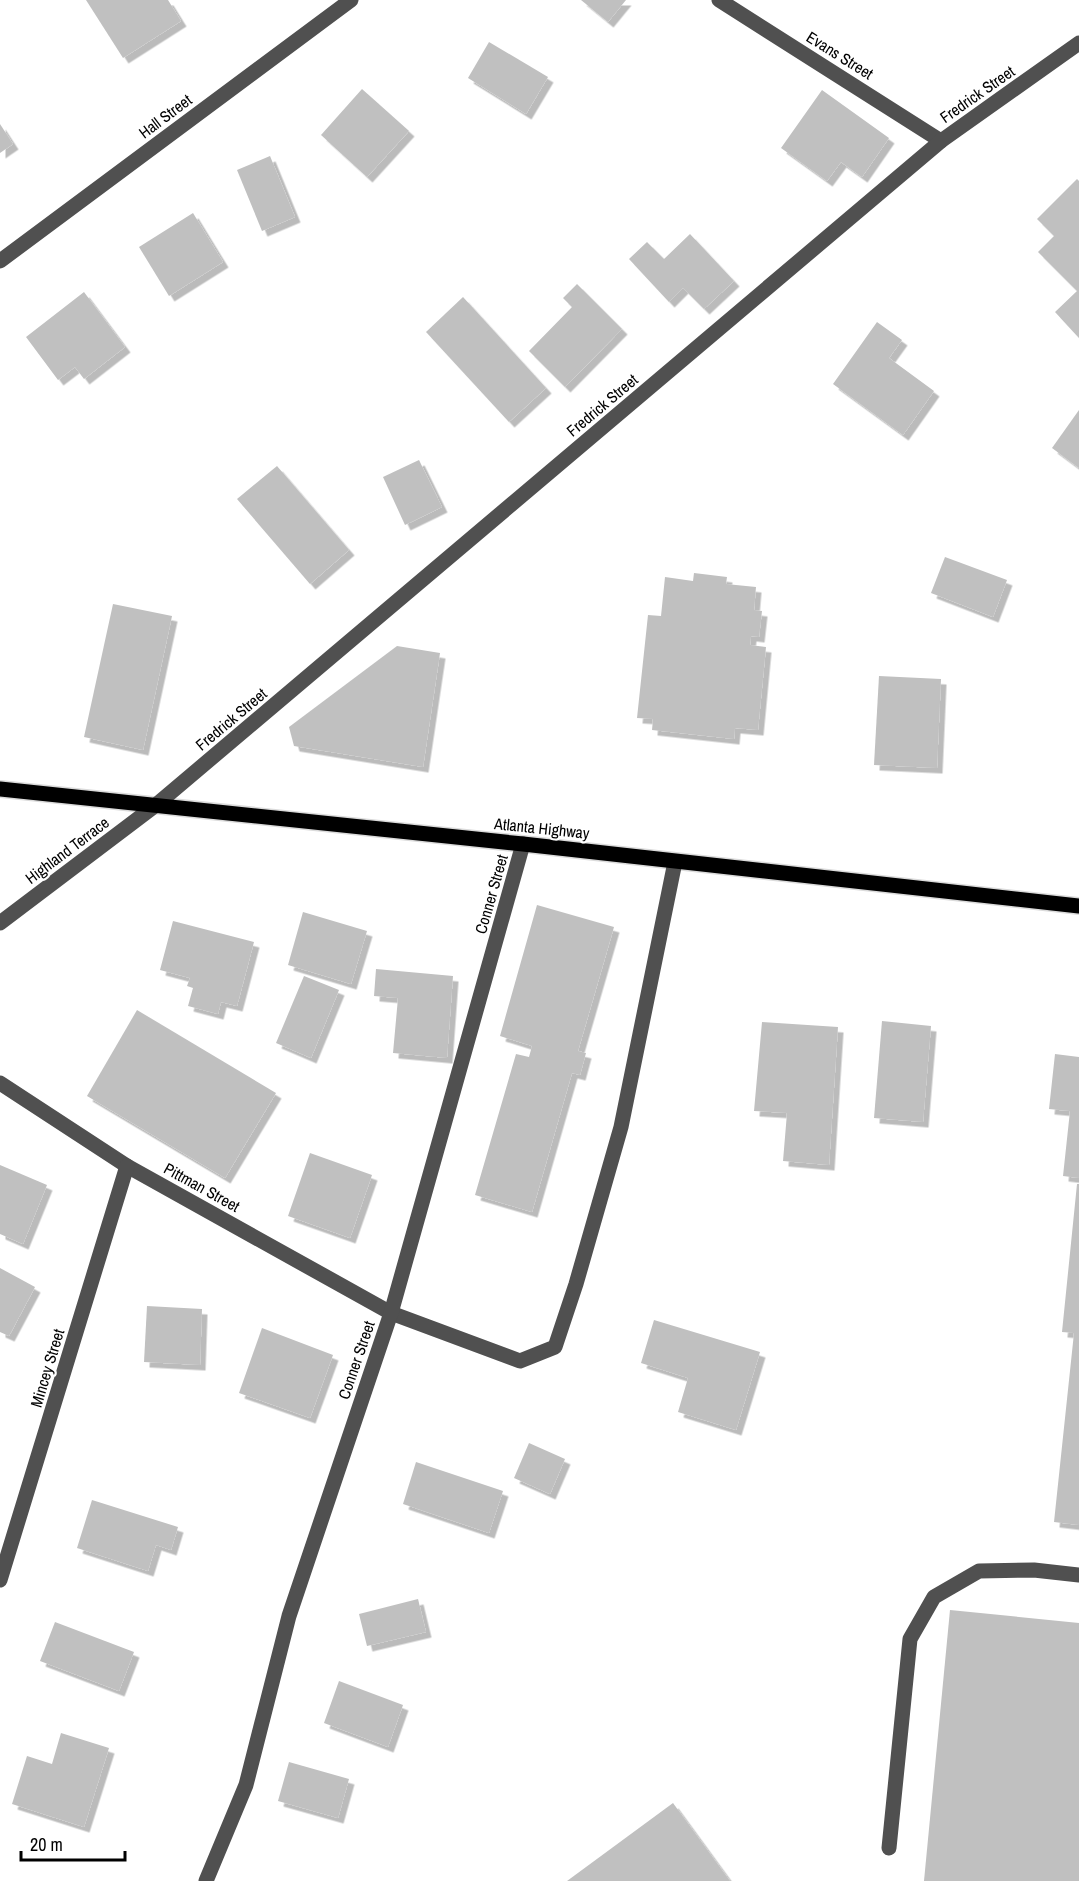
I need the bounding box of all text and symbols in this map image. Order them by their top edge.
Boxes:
street label: Evans Street [802,26,878,84]
street label: Fredrick Street [935,60,1019,128]
street label: Hall Street [134,89,196,143]
street label: Fredrick Street [562,368,643,441]
street label: Fredrick Street [191,682,272,755]
street label: Highland Terrace [21,811,113,889]
street label: Atlanta Highway [492,812,591,844]
street label: Conner Street [469,851,513,936]
street label: Pittman Street [160,1157,244,1217]
street label: Conner Street [332,1317,380,1402]
street label: Mincey Street [25,1326,69,1410]
scale bar [21,1824,124,1862]
text: 20 m [30,1832,63,1857]

